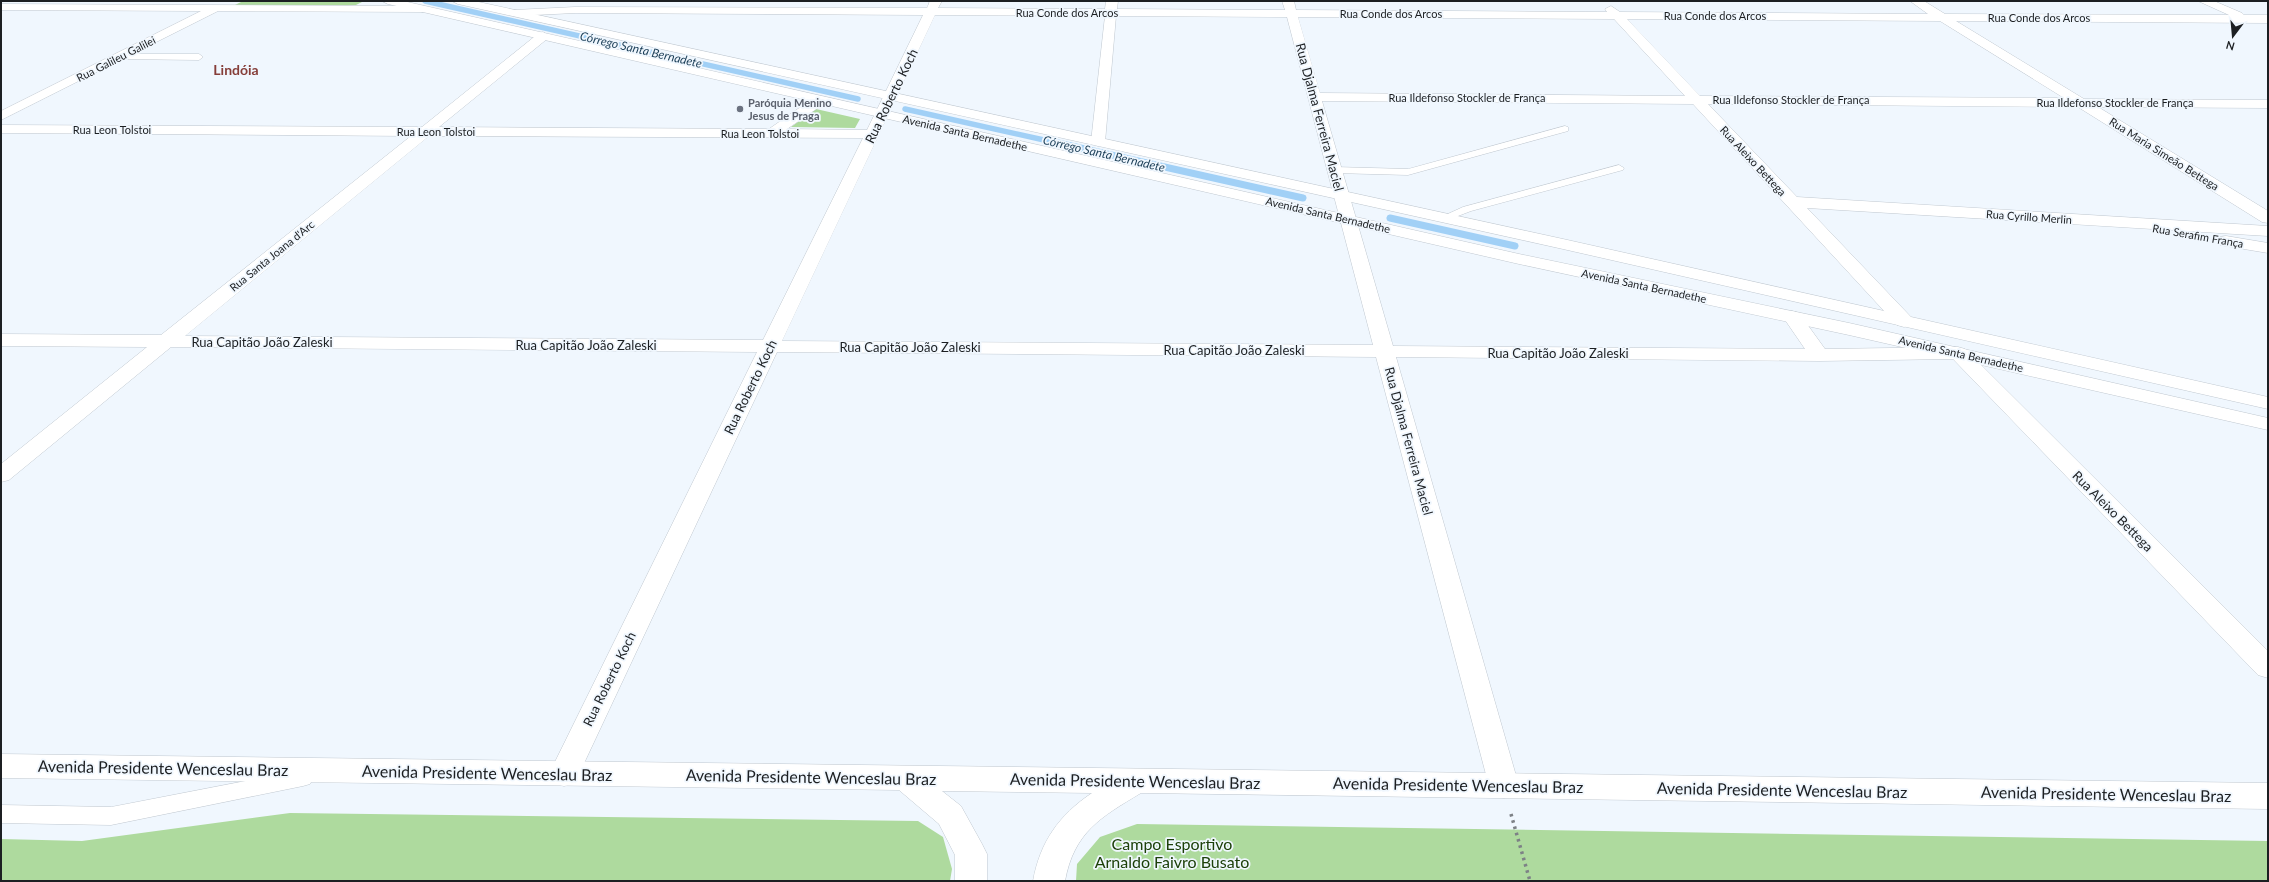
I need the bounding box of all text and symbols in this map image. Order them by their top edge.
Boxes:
street label: Rua Conde dos Arcos [1016,6,1118,19]
street label: Rua Conde dos Arcos [1340,7,1442,20]
street label: Rua Conde dos Arcos [1664,9,1766,22]
street label: Rua Conde dos Arcos [1988,11,2090,24]
north arrow [2213,16,2253,56]
water label: Córrego Santa Bernadete [579,28,704,71]
street label: Rua Galileu Galilei [74,33,158,84]
text: N [2224,39,2236,54]
street label: Rua Djalma Ferreira Maciel [1293,41,1347,193]
street label: Rua Roberto Koch [861,46,921,146]
district label: Lindóia [213,61,259,78]
street label: Rua Ildefonso Stockler de França [1389,91,1545,104]
street label: Rua Ildefonso Stockler de França [1713,93,1869,106]
place label: Paróquia Menino Jesus de Praga [748,96,832,122]
street label: Rua Ildefonso Stockler de França [2037,96,2193,109]
marker: Paróquia Menino Jesus de Praga [735,104,745,114]
street label: Avenida Santa Bernadethe [902,112,1029,153]
street label: Rua Maria Simeão Bettega [2107,114,2221,193]
street label: Rua Leon Tolstoi [73,123,152,136]
street label: Rua Aleixo Bettega [1718,123,1789,198]
street label: Rua Leon Tolstoi [397,125,476,138]
street label: Rua Leon Tolstoi [721,127,800,140]
water label: Córrego Santa Bernadete [1042,132,1167,175]
street label: Avenida Santa Bernadethe [1265,194,1392,235]
street label: Rua Cyrillo Merlin [1986,207,2072,226]
street label: Rua Santa Joana d'Arc [227,217,317,294]
street label: Rua Serafim França [2152,221,2245,250]
street label: Avenida Santa Bernadethe [1580,266,1708,305]
street label: Avenida Santa Bernadethe [1898,333,2025,374]
street label: Rua Capitão João Zaleski [191,334,333,350]
street label: Rua Capitão João Zaleski [515,337,657,353]
street label: Rua Roberto Koch [720,337,780,437]
street label: Rua Capitão João Zaleski [839,339,981,355]
street label: Rua Capitão João Zaleski [1163,342,1305,358]
street label: Rua Capitão João Zaleski [1487,345,1629,361]
street label: Rua Djalma Ferreira Maciel [1382,365,1436,517]
street label: Rua Aleixo Bettega [2069,467,2157,555]
street label: Rua Roberto Koch [579,629,639,729]
street label: Avenida Presidente Wenceslau Braz [38,756,288,779]
street label: Avenida Presidente Wenceslau Braz [362,761,612,784]
street label: Avenida Presidente Wenceslau Braz [686,765,936,788]
street label: Avenida Presidente Wenceslau Braz [1010,769,1260,792]
street label: Avenida Presidente Wenceslau Braz [1333,773,1583,796]
street label: Avenida Presidente Wenceslau Braz [1657,778,1907,801]
street label: Avenida Presidente Wenceslau Braz [1981,782,2231,805]
park label: Campo Esportivo Arnaldo Faivro Busato [1095,834,1249,871]

